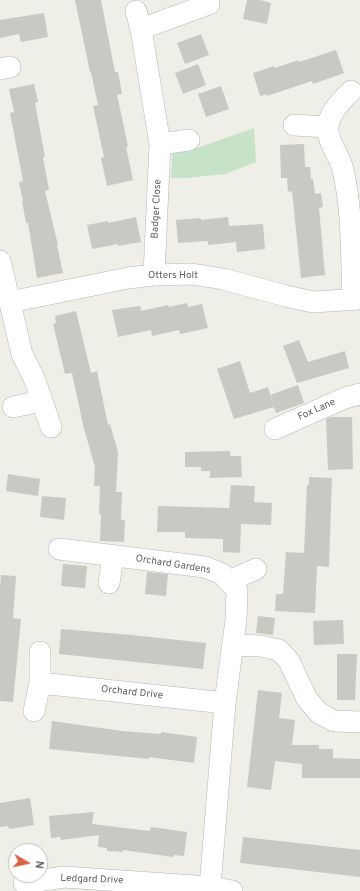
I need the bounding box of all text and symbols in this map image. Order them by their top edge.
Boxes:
street label: Badger Close [149,179,165,239]
street label: Otters Holt [148,270,198,282]
street label: Fox Lane [296,396,338,424]
street label: Orchard Gardens [135,553,211,577]
street label: Orchard Drive [100,684,164,702]
north arrow [8,843,48,883]
text: N [31,860,46,870]
street label: Ledgard Drive [60,873,124,887]

